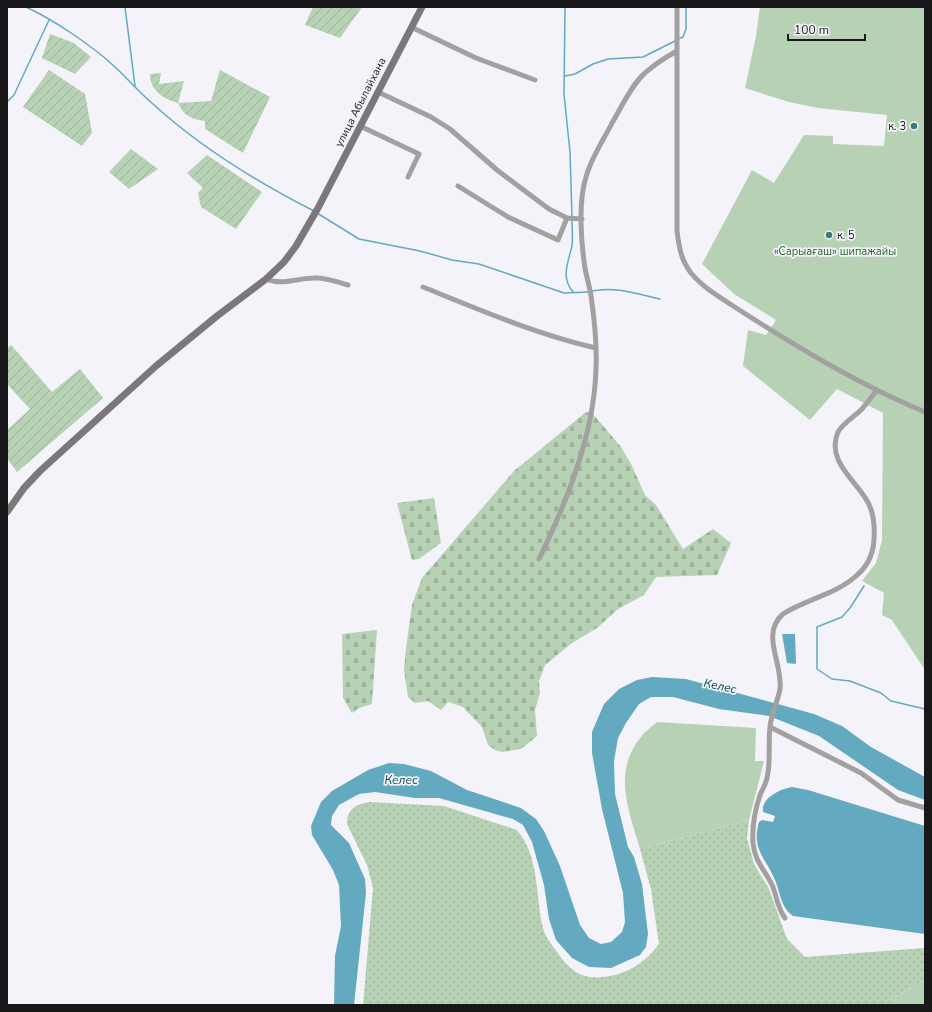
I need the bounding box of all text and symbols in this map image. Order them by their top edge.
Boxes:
scale bar [788,16,865,42]
text: 100 m [794,22,829,38]
street label: улица Абылайхана [331,55,389,149]
place label: к. 3 [888,119,906,134]
marker: к. 3 [909,121,919,131]
place label: к. 5 [837,228,855,243]
marker: к. 5 [824,230,834,240]
park label: «Сарыағаш» шипажайы [774,244,896,259]
water label: Келес [702,675,738,697]
water label: Келес [384,772,418,788]

